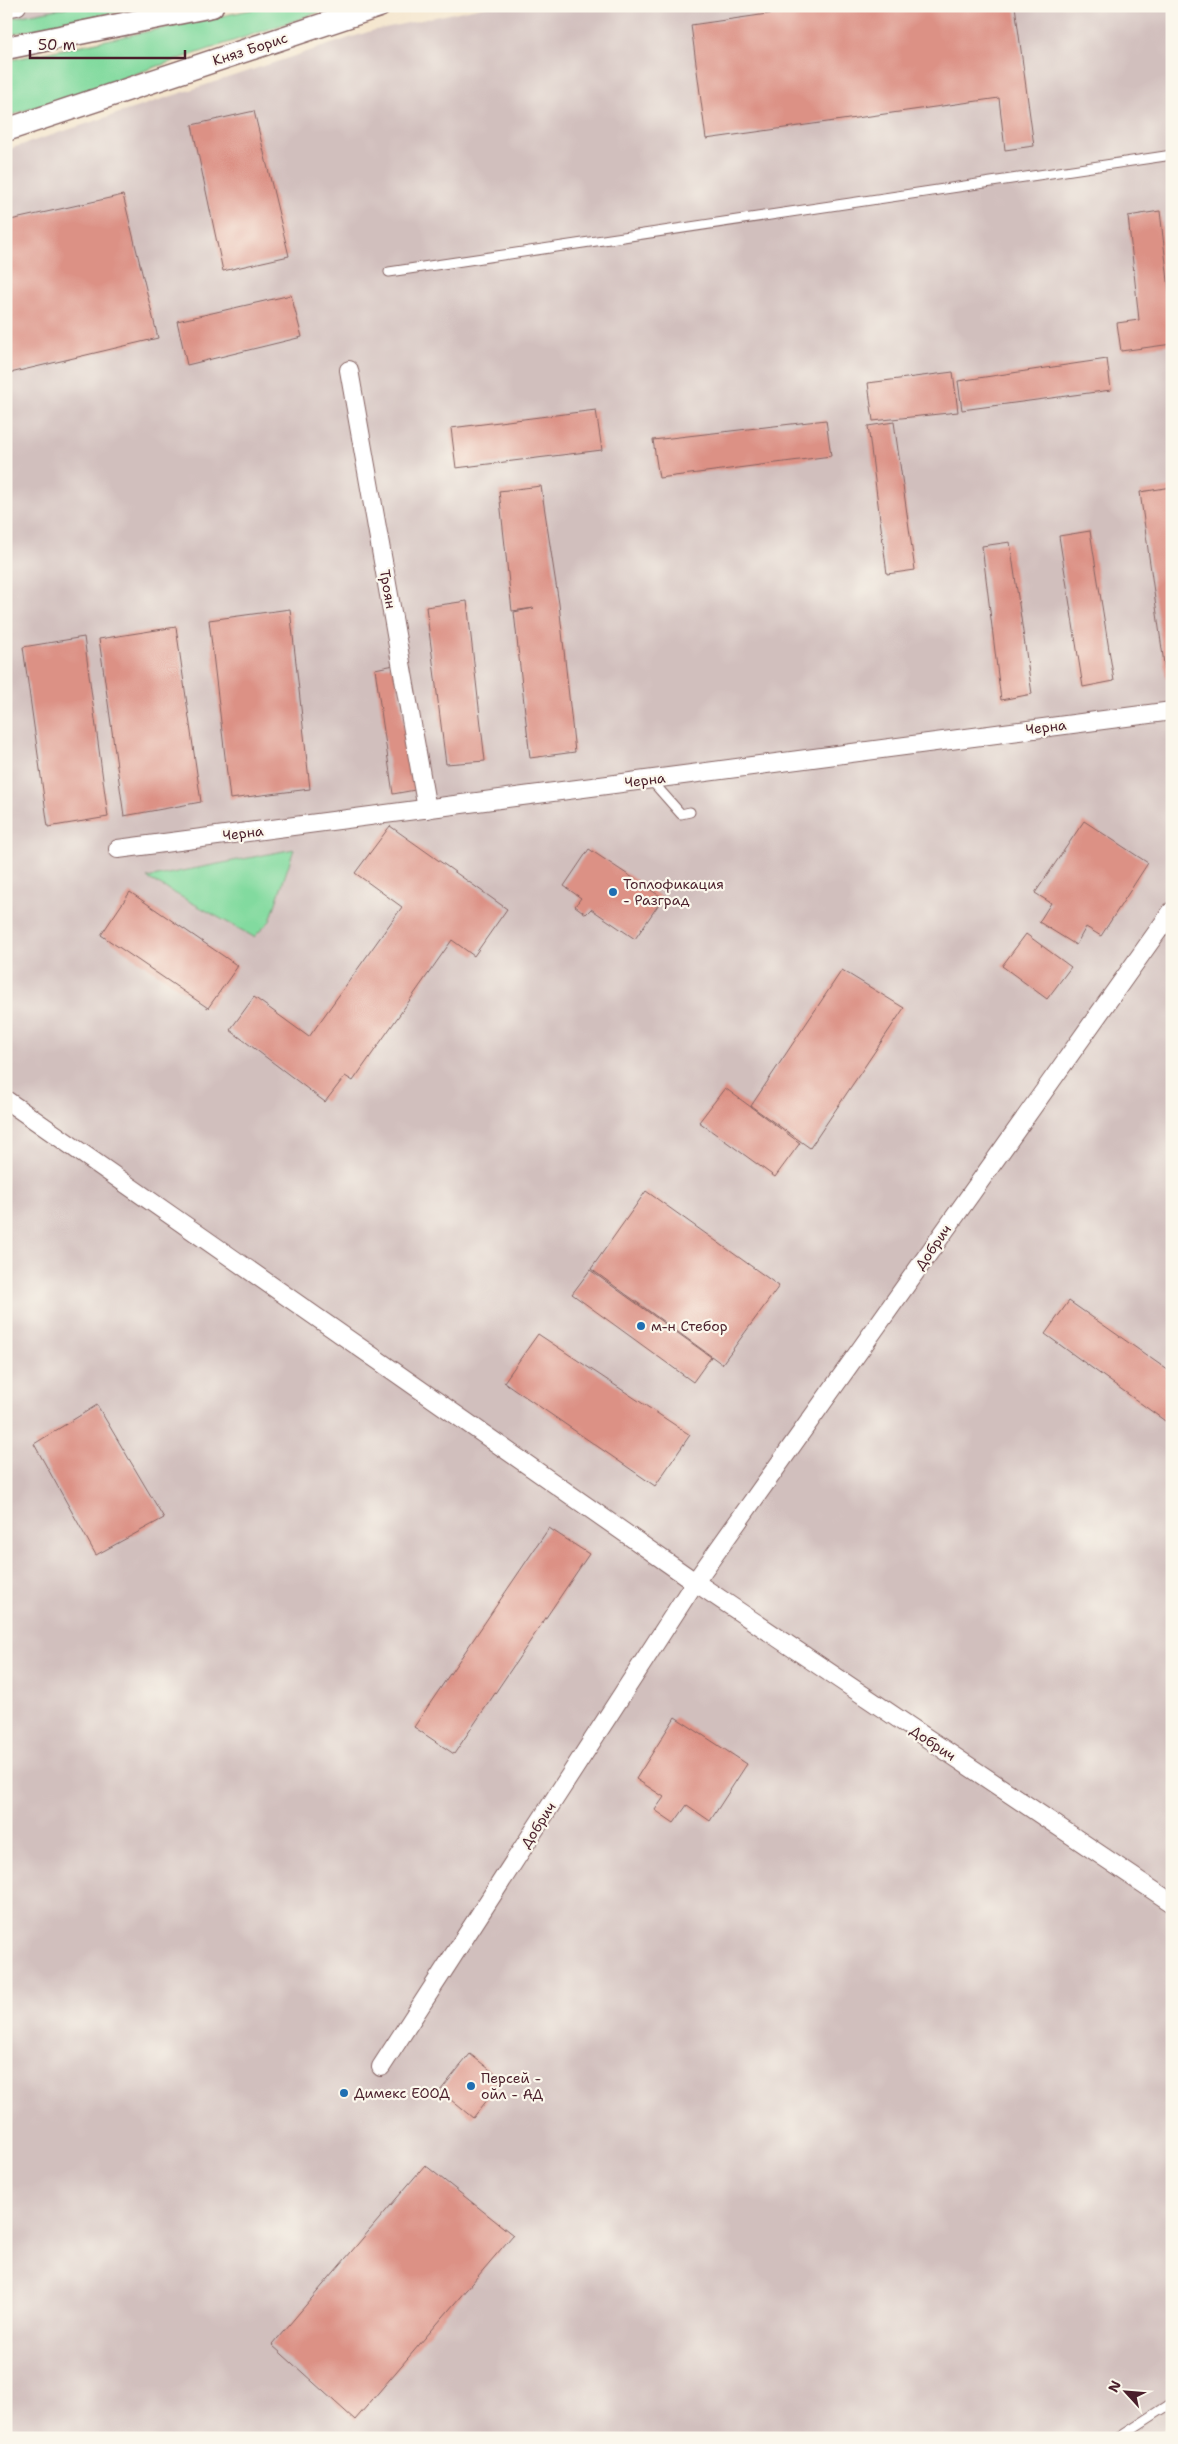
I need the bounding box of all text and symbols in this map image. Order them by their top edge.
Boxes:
scale bar [30,28,185,60]
street label: Княз Борис [210,28,290,70]
text: 50 m [38,35,76,55]
street label: Троян [376,568,400,610]
street label: Черна [1025,716,1068,738]
street label: Черна [624,769,667,791]
street label: Черна [222,822,265,844]
place label: Топлофикация - Разград [623,875,724,909]
marker: Топлофикация - Разград [607,886,619,898]
street label: Добрич [911,1221,955,1273]
place label: м-н Стебор [651,1317,728,1335]
marker: м-н Стебор [635,1320,647,1332]
street label: Добрич [907,1721,959,1765]
street label: Добрич [516,1799,560,1851]
place label: Персей - ойл - АД [481,2069,544,2103]
marker: Персей - ойл - АД [465,2080,477,2092]
place label: Димекс ЕООД [354,2084,450,2102]
marker: Димекс ЕООД [338,2087,350,2099]
north arrow [1100,2366,1150,2416]
text: N [1104,2377,1125,2395]

